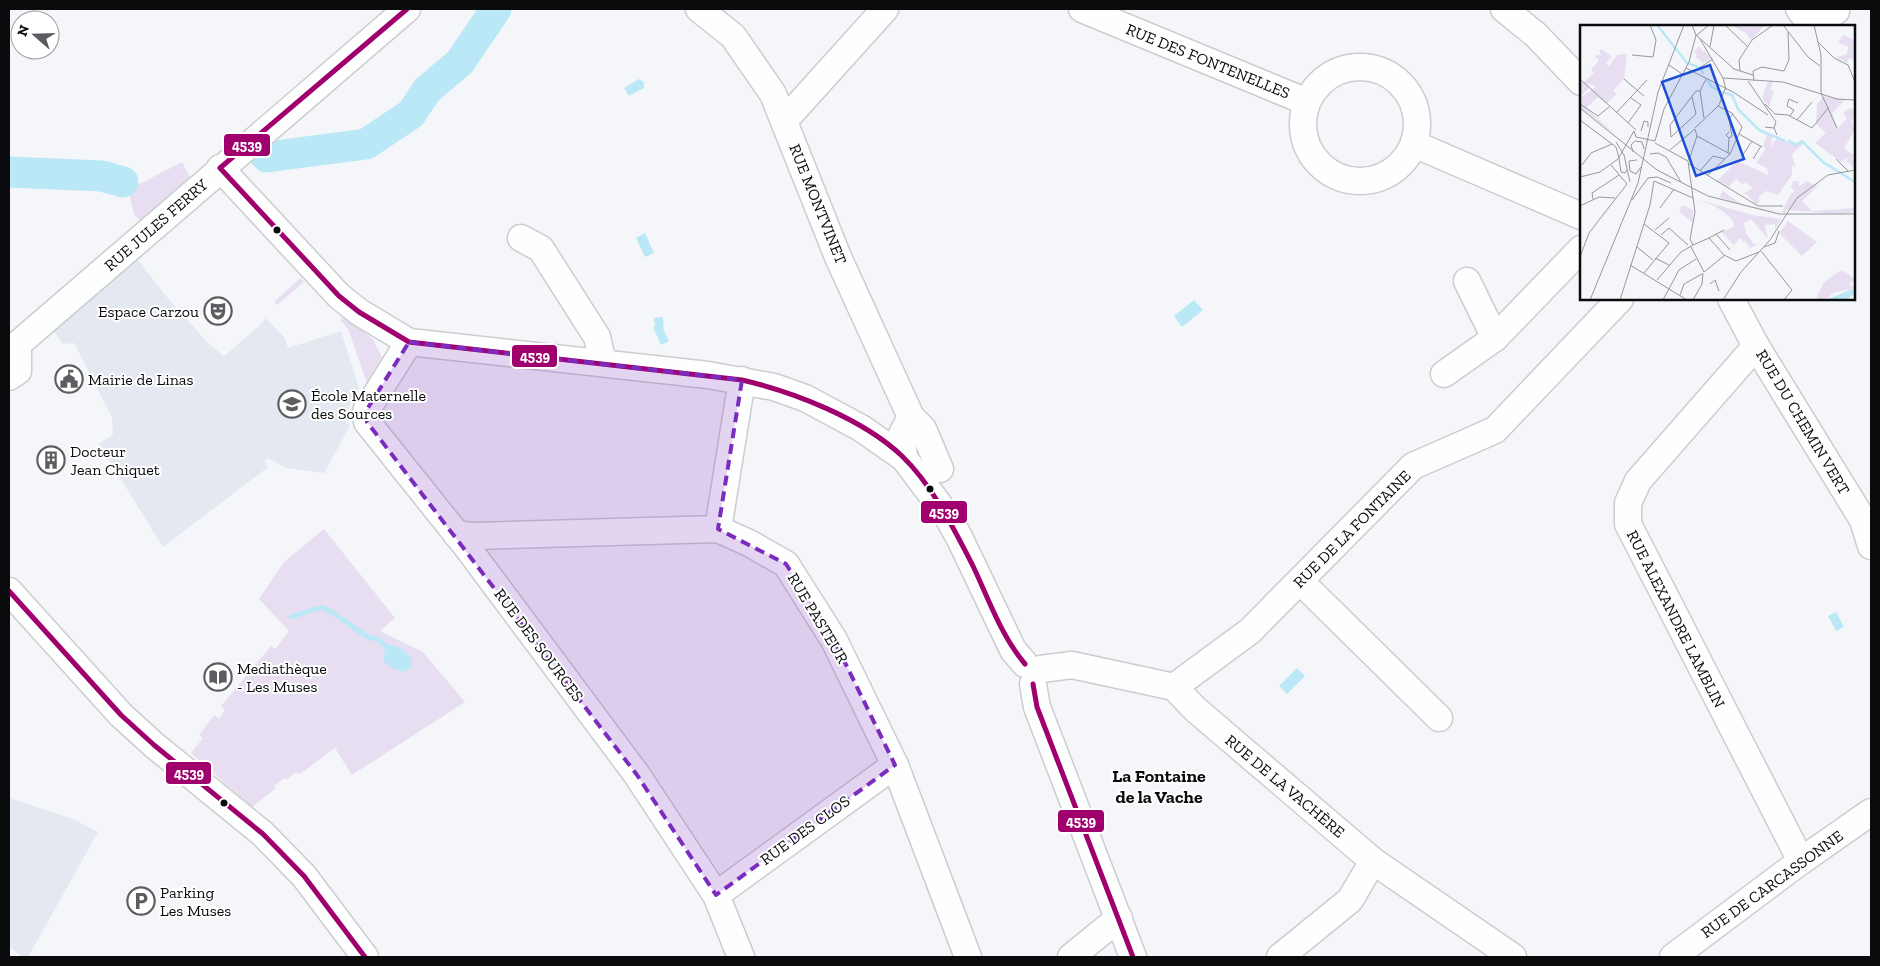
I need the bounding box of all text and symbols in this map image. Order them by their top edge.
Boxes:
north arrow [10,10,60,60]
street label: RUE DES FONTENELLES [1123,19,1293,103]
text: N [13,22,33,39]
inset map [1580,25,1855,300]
line badge: 4539 [223,133,271,157]
text: 4539 [232,137,263,154]
street label: RUE MONTVINET [785,141,851,267]
street label: RUE JULES FERRY [101,175,212,275]
unlabelled marker [272,225,282,235]
theatre icon: Espace Carzou [203,296,233,326]
place label: Espace Carzou [98,302,199,321]
line badge: 4539 [511,344,558,368]
street label: RUE DU CHEMIN VERT [1752,346,1854,498]
text: 4539 [520,348,551,365]
public building icon: Mairie de Linas [54,364,84,394]
place label: Mairie de Linas [88,370,194,389]
place label: École Maternelle des Sources [311,386,426,423]
school or university icon: École Maternelle des Sources [277,389,307,419]
place label: Docteur Jean Chiquet [70,442,160,479]
building icon: Docteur Jean Chiquet [36,445,66,475]
street label: RUE DE LA FONTAINE [1289,466,1415,592]
unlabelled marker [925,484,935,494]
line badge: 4539 [920,500,968,524]
text: 4539 [929,504,960,521]
street label: RUE ALEXANDRE LAMBLIN [1623,527,1729,711]
street label: RUE PASTEUR [784,569,853,667]
street label: RUE DES SOURCES [490,585,588,705]
place label: Mediathèque - Les Muses [237,659,327,696]
library icon: Mediathèque - Les Muses [203,662,233,692]
street label: RUE DE LA VACHÈRE [1221,730,1349,842]
line badge: 4539 [165,761,212,785]
text: 4539 [174,765,205,782]
district label: La Fontaine de la Vache [1112,765,1206,808]
street label: RUE DES CLOS [756,791,854,869]
unlabelled marker [219,798,229,808]
line badge: 4539 [1057,809,1105,833]
text: 4539 [1066,813,1097,830]
street label: RUE DE CARCASSONNE [1697,826,1847,942]
place label: Parking Les Muses [160,883,231,920]
parking icon: Parking Les Muses [126,886,156,916]

